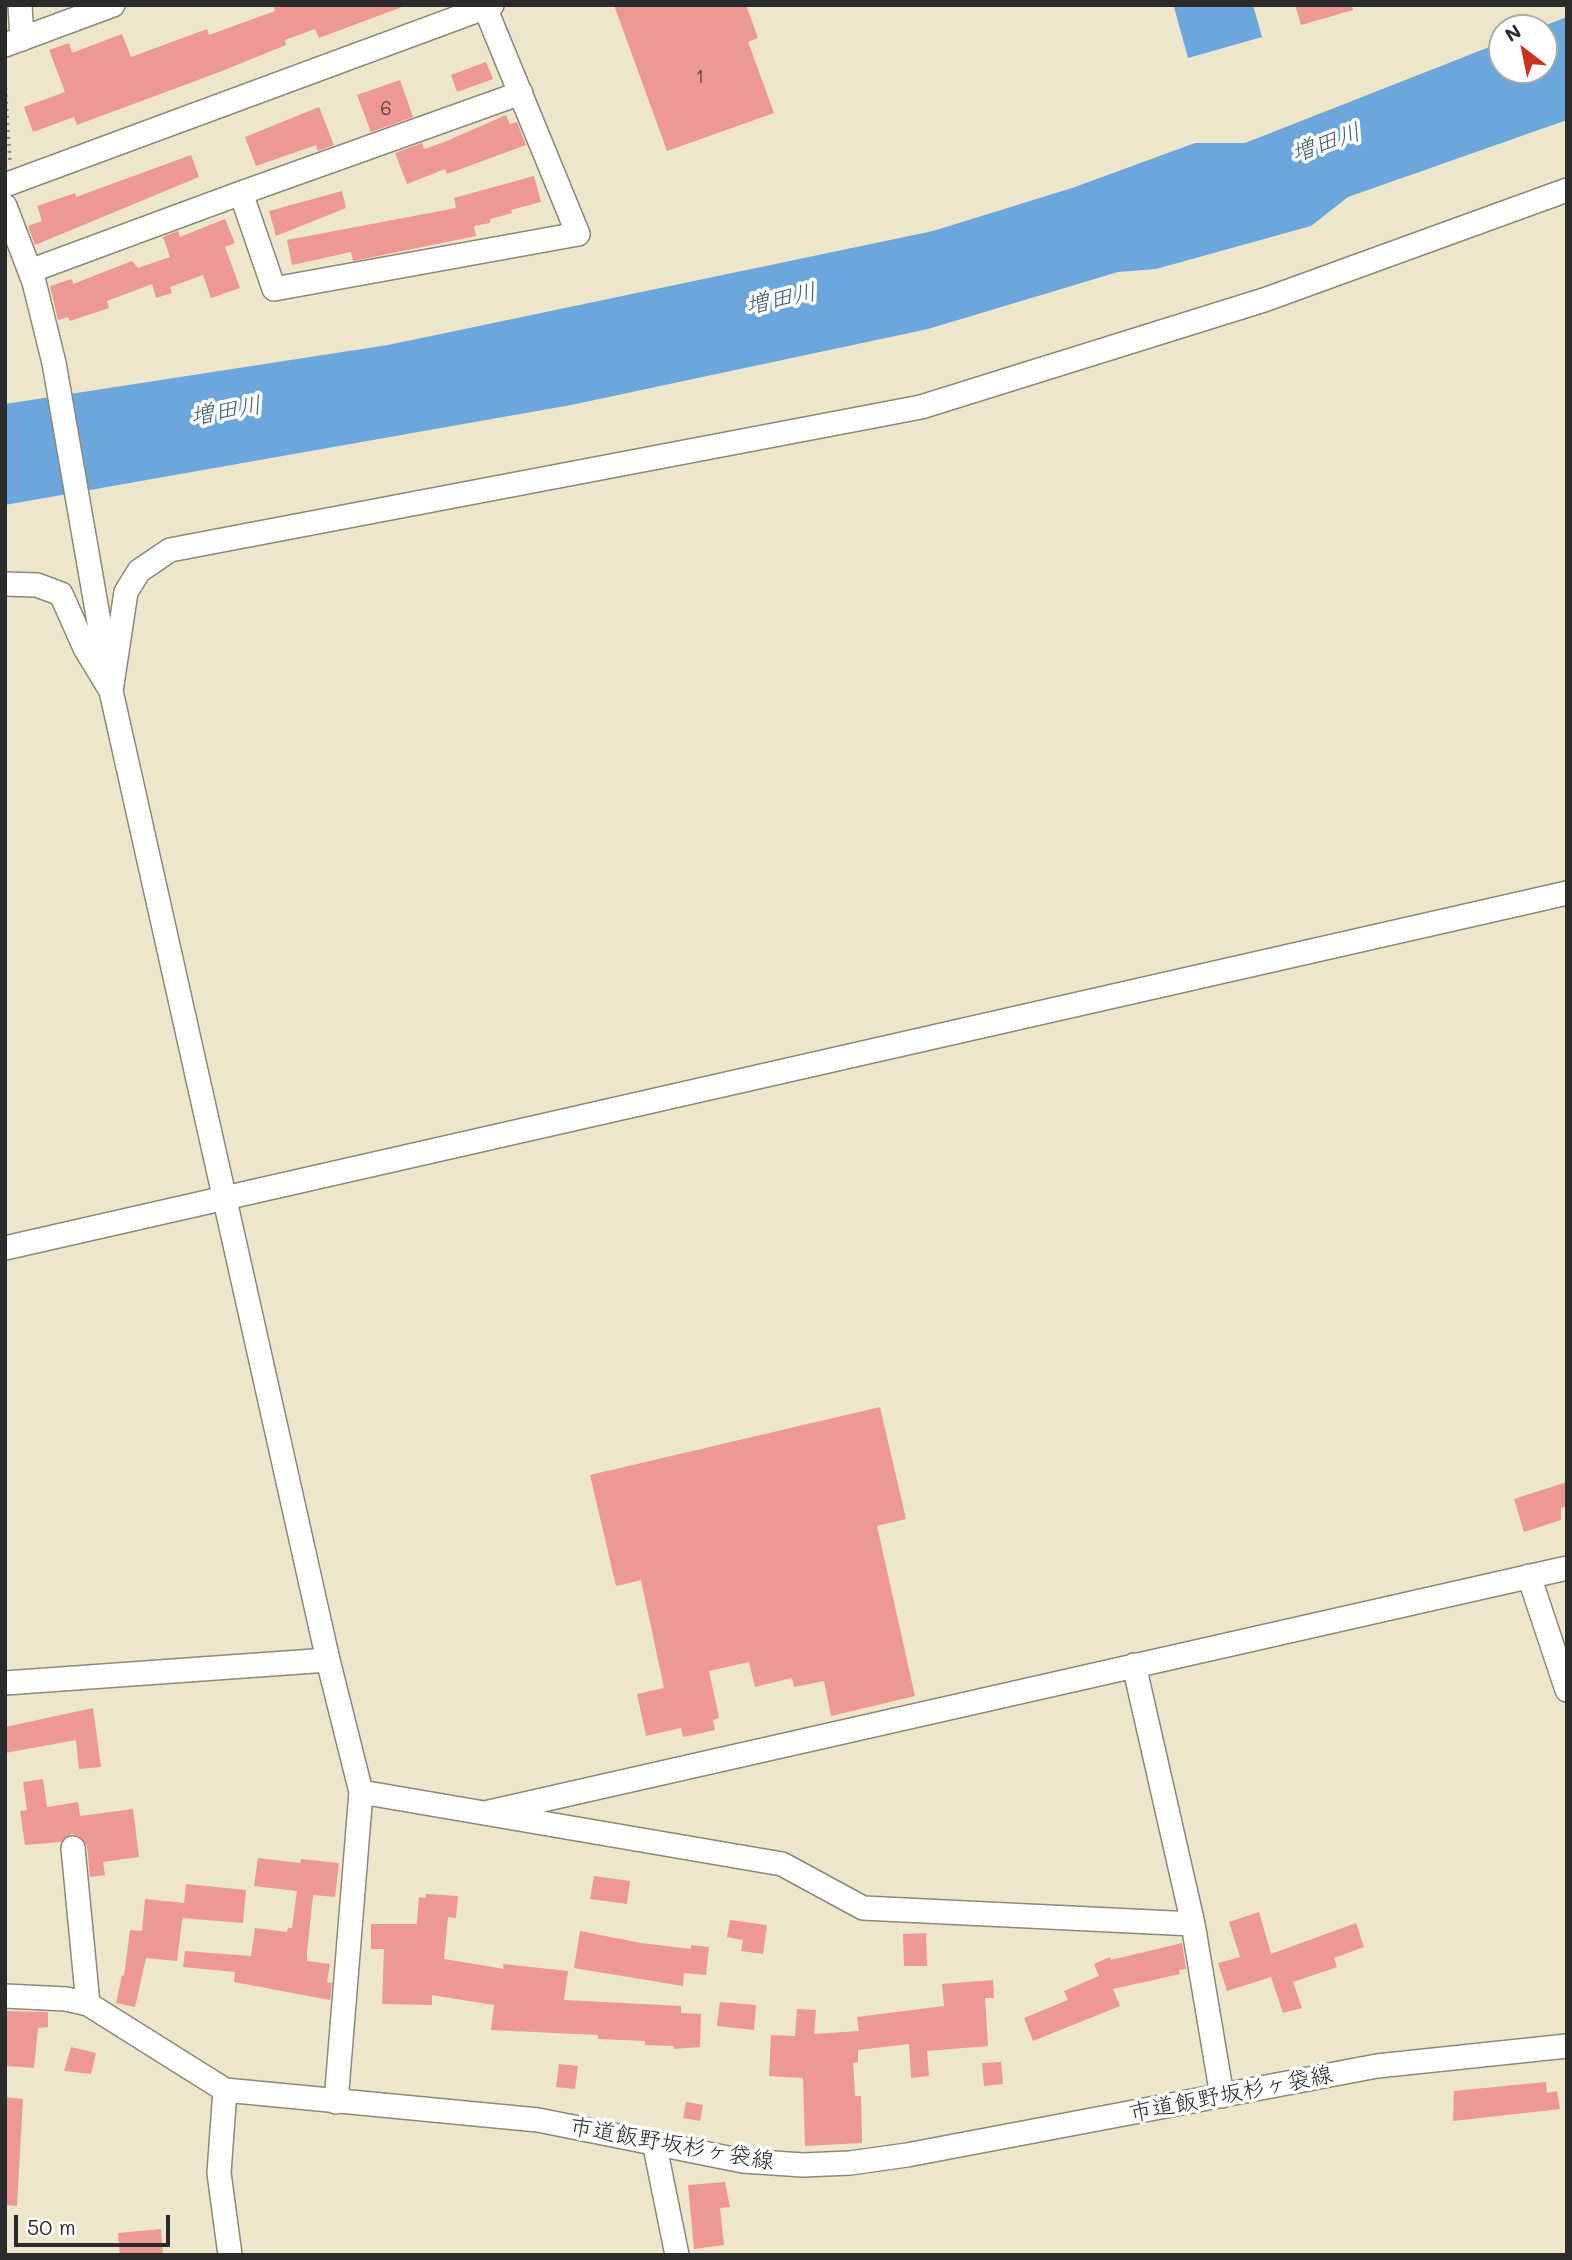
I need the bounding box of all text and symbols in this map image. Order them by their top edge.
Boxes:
north arrow [1488,14,1558,84]
text: N [1500,18,1525,47]
house number: 1 [696,66,704,88]
house number: 6 [380,98,392,120]
water label: 増田川 [1287,118,1365,168]
water label: 増田川 [743,277,819,321]
water label: 増田川 [188,391,264,431]
street label: 市道飯野坂杉ヶ袋線 [1127,2061,1335,2127]
street label: 市道飯野坂杉ヶ袋線 [568,2112,776,2176]
scale bar [18,2200,173,2244]
text: 50 m [27,2213,76,2240]

